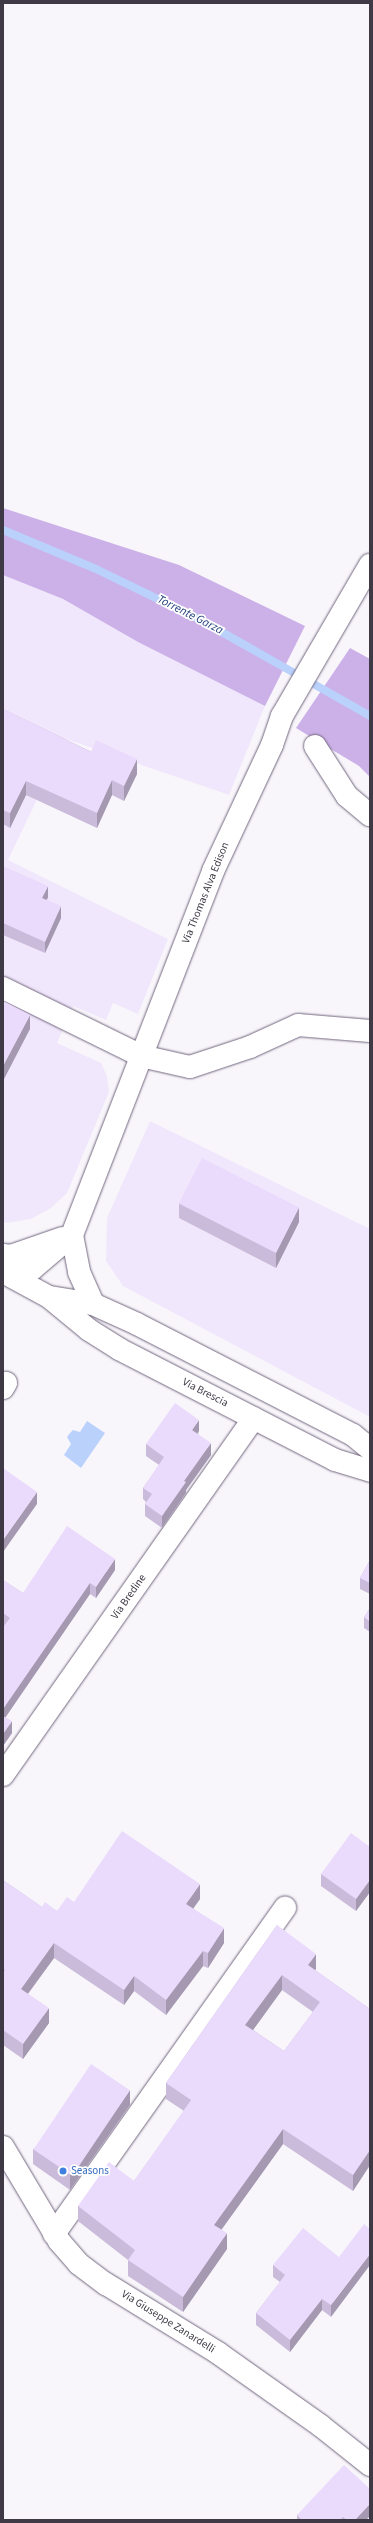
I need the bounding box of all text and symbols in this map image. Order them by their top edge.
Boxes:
water label: Torrente Garza [155,592,225,638]
street label: Via Thomas Alva Edison [180,840,232,946]
street label: Via Brescia [180,1376,230,1410]
street label: Via Bredine [109,1572,149,1622]
place label: Seasons [71,2164,109,2178]
marker: Seasons [58,2166,68,2176]
street label: Via Giuseppe Zanardelli [119,2288,217,2356]

